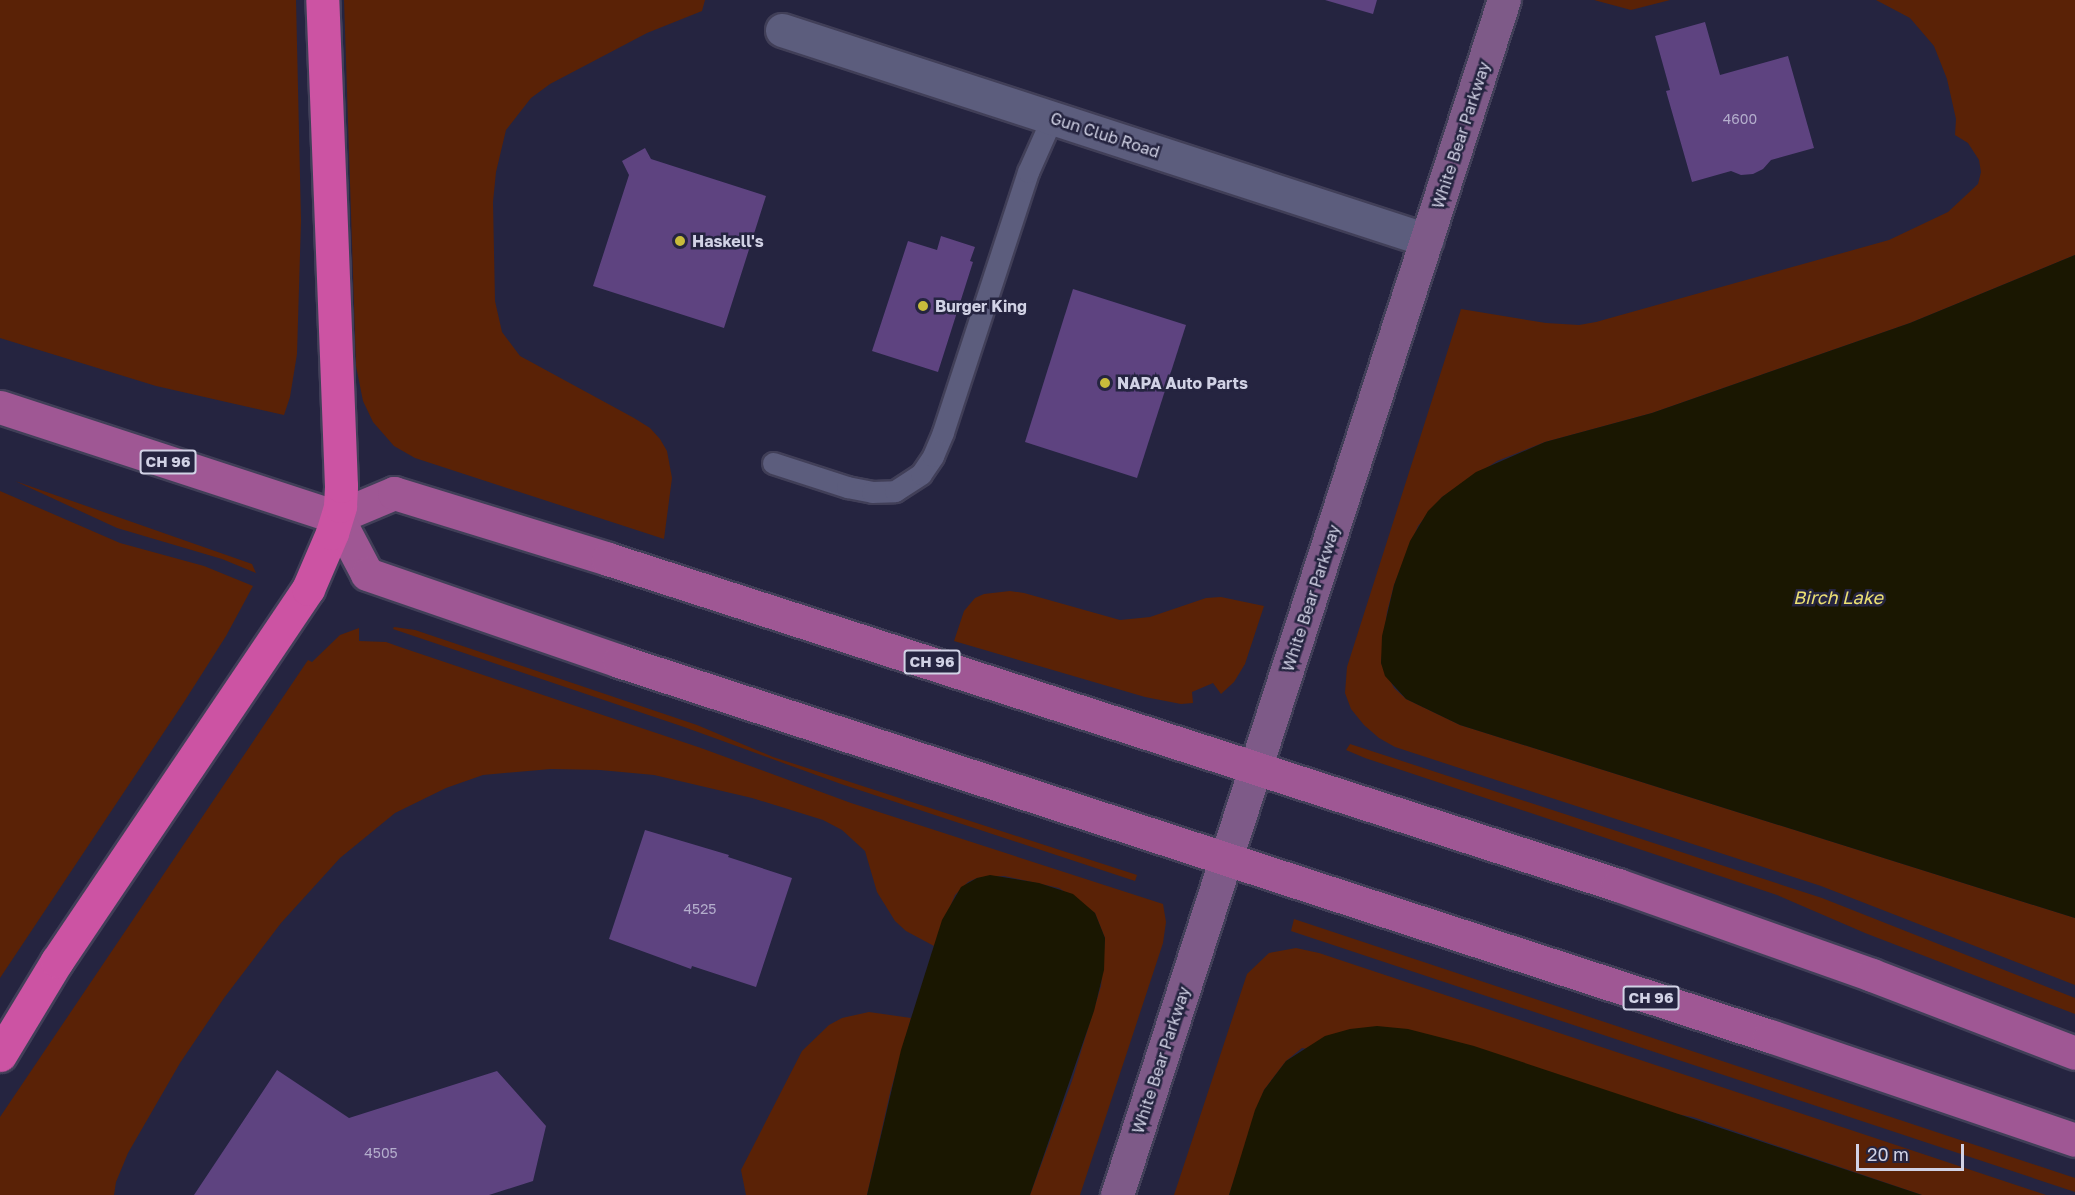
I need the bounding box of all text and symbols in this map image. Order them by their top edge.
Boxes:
street label: White Bear Parkway [1428,59,1494,211]
street label: Gun Club Road [1048,108,1162,162]
house number: 4600 [1723,111,1757,127]
place label: Haskell's [692,231,764,251]
marker: Haskell's [673,234,687,248]
place label: Burger King [935,296,1027,316]
marker: Burger King [916,299,930,313]
place label: NAPA Auto Parts [1117,373,1248,393]
marker: NAPA Auto Parts [1098,376,1112,390]
road number: CH 96 [140,450,196,474]
street label: White Bear Parkway [1278,522,1344,674]
water label: Birch Lake [1793,586,1883,608]
road number: CH 96 [904,650,960,674]
house number: 4525 [684,901,716,917]
street label: White Bear Parkway [1128,984,1194,1136]
road number: CH 96 [1622,986,1680,1010]
scale bar [1859,1132,1967,1170]
text: 20 m [1867,1143,1909,1165]
house number: 4505 [364,1145,398,1161]

